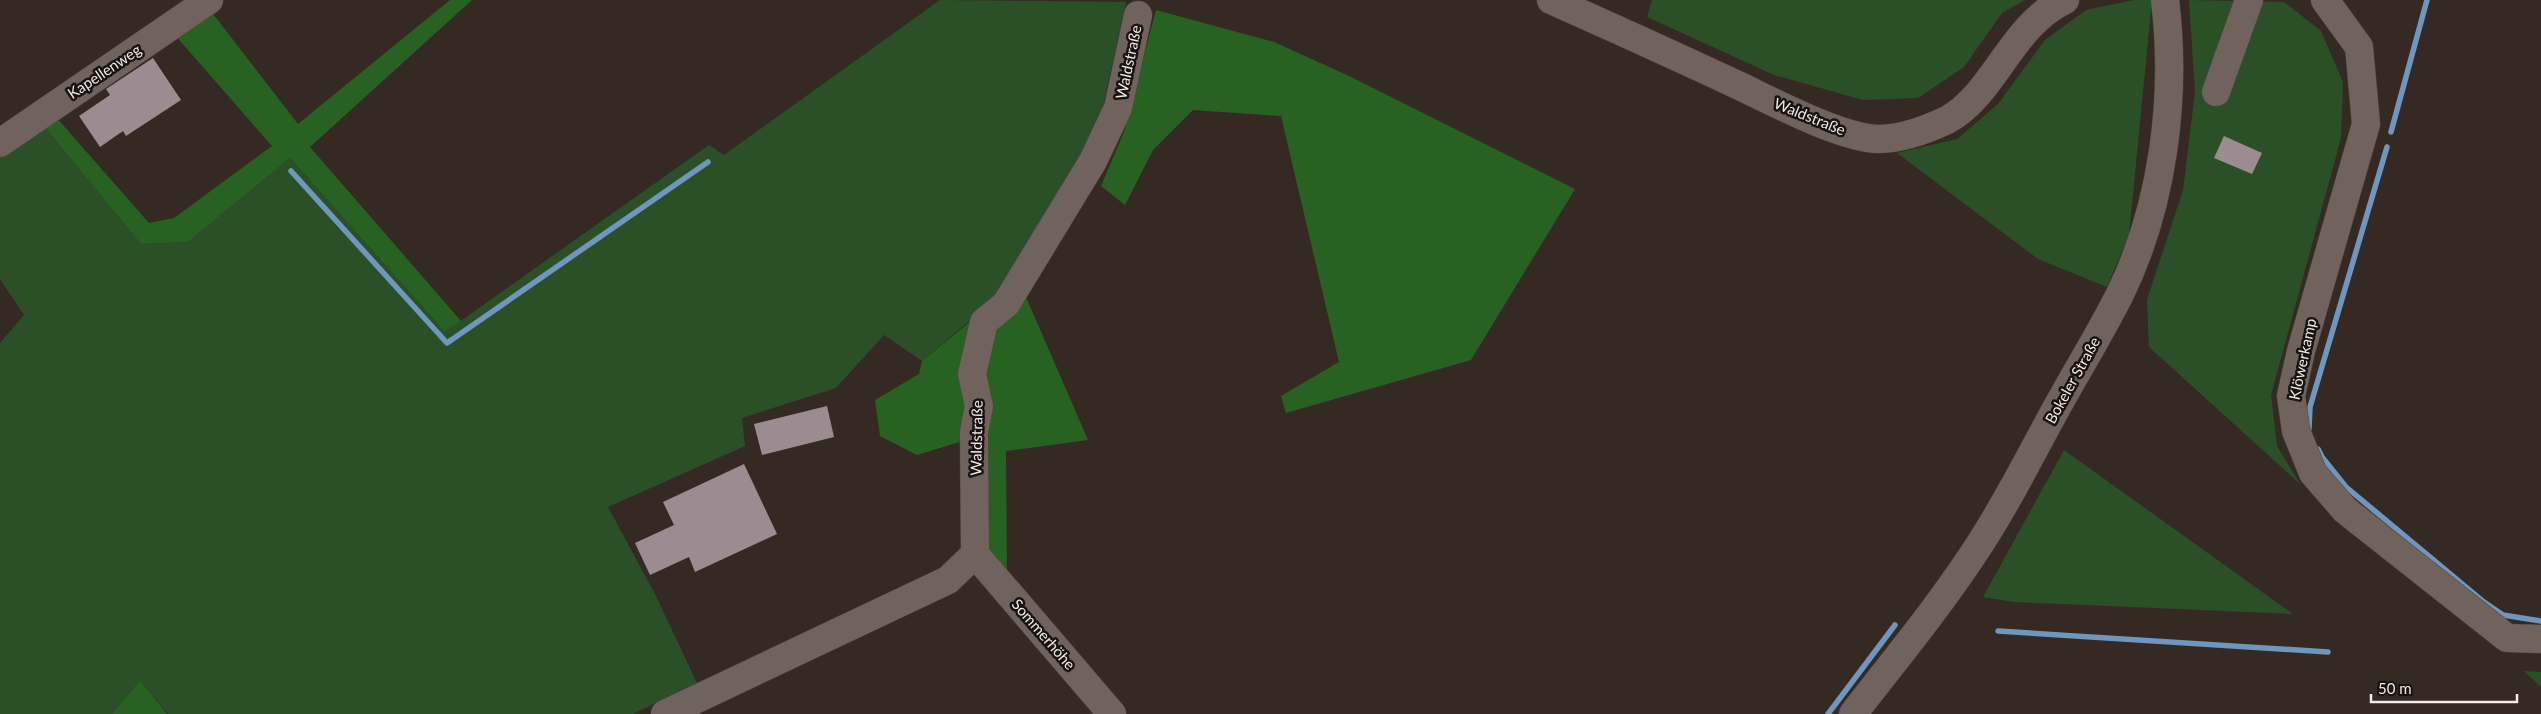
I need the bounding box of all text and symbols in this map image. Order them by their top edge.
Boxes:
street label: Waldstraße [1111,23,1145,101]
street label: Kapellenweg [64,40,144,102]
street label: Waldstraße [1772,94,1848,138]
street label: Klöwerkamp [2285,317,2319,401]
street label: Bokeler Straße [2041,333,2103,426]
street label: Waldstraße [966,400,986,476]
street label: Sommerhöhe [1008,595,1080,673]
scale bar [2371,672,2517,704]
text: 50 m [2378,679,2412,697]

